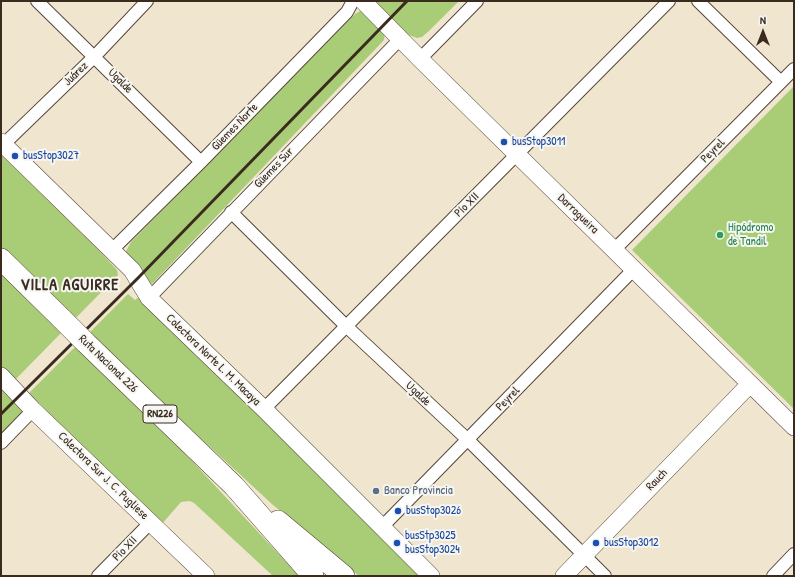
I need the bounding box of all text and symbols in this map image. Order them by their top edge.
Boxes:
north arrow [743,12,783,52]
text: N [760,13,766,27]
street label: Juárez [61,59,91,89]
street label: Ugalde [105,66,135,96]
street label: Güemes Norte [209,100,261,154]
place label: busStop3011 [512,135,565,149]
street label: Peyrel [698,136,728,166]
marker: busStop3011 [499,137,509,147]
street label: Güemes Sur [251,145,297,191]
place label: busStop3027 [23,149,79,163]
marker: busStop3027 [10,151,20,161]
street label: Pío XII [452,190,482,220]
street label: Darragueira [555,191,601,237]
place label: Hipódromo de Tandil [728,221,773,249]
marker: Hipódromo de Tandil [715,230,725,240]
district label: VILLA AGUIRRE [21,276,119,296]
street label: Colectora Norte L. M. Macaya [163,311,263,409]
street label: Ruta Nacional 226 [75,332,141,396]
street label: Ugalde [402,379,434,409]
street label: Peyrel [493,384,523,414]
road number: RN226 [143,405,177,423]
street label: Colectora Sur J. C. Pugliese [55,429,151,523]
street label: Rauch [643,466,671,494]
place label: Banco Provincia [384,484,453,498]
marker: Banco Provincia [371,486,381,496]
place label: busStop3026 [406,504,461,518]
marker: busStop3026 [393,506,403,516]
place label: busStp3025 busStop3024 [405,529,460,557]
street label: Pío XII [110,534,140,564]
place label: busStop3012 [604,536,659,550]
marker: busStp3025 busStop3024 [392,538,402,548]
marker: busStop3012 [591,538,601,548]

